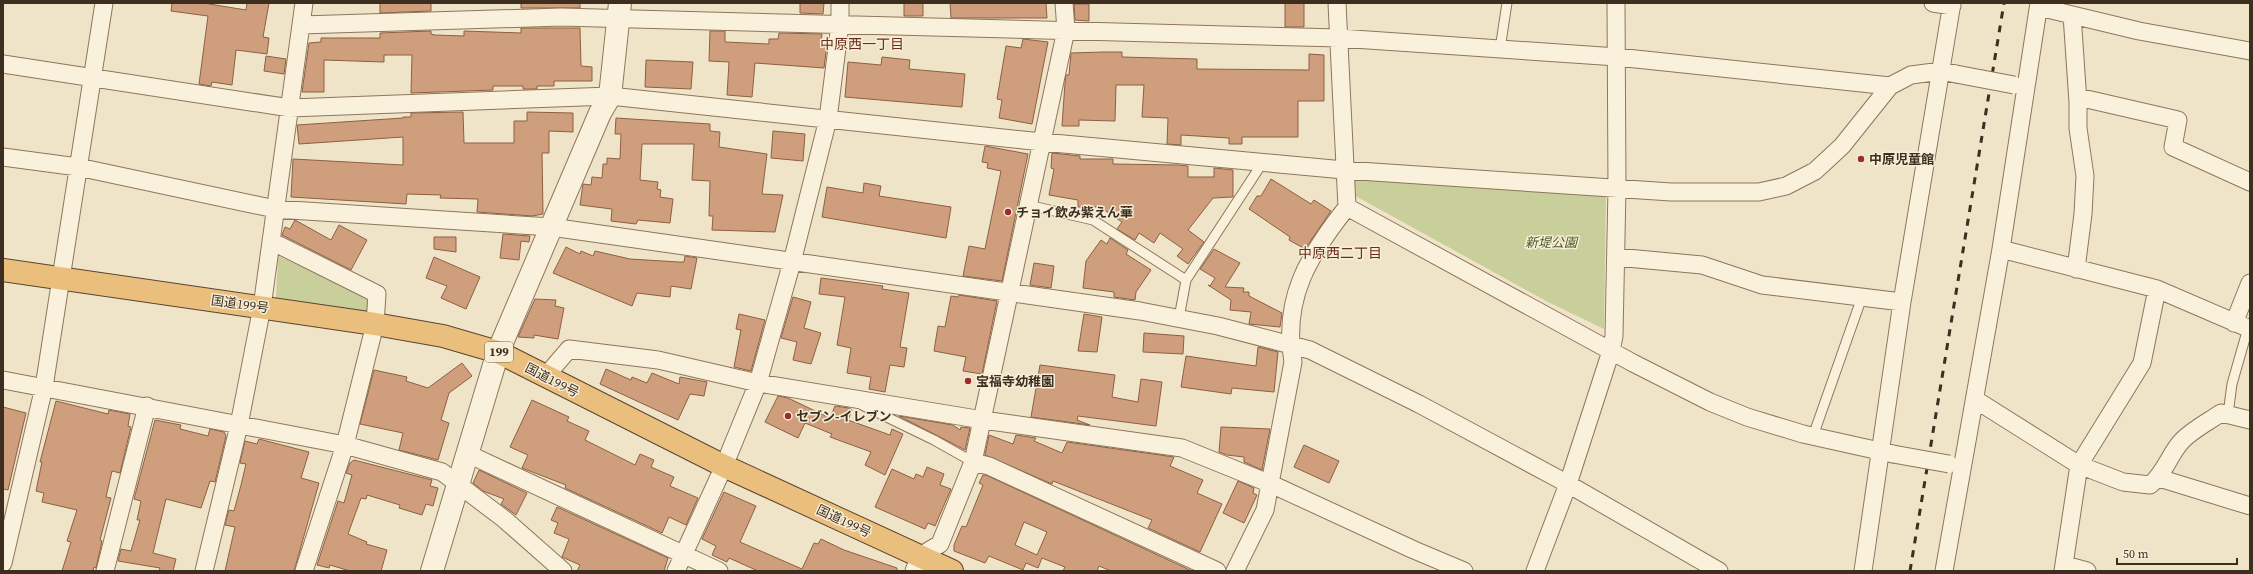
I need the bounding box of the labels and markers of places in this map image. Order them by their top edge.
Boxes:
place label: 中原児童館 [1869,151,1934,168]
marker: 中原児童館 [1856,154,1866,164]
place label: チョイ飲み紫えん華 [1016,204,1133,221]
marker: チョイ飲み紫えん華 [1003,207,1013,217]
place label: 宝福寺幼稚園 [976,373,1054,390]
marker: 宝福寺幼稚園 [963,376,973,386]
place label: セブン-イレブン [796,408,891,425]
marker: セブン-イレブン [783,411,793,421]

